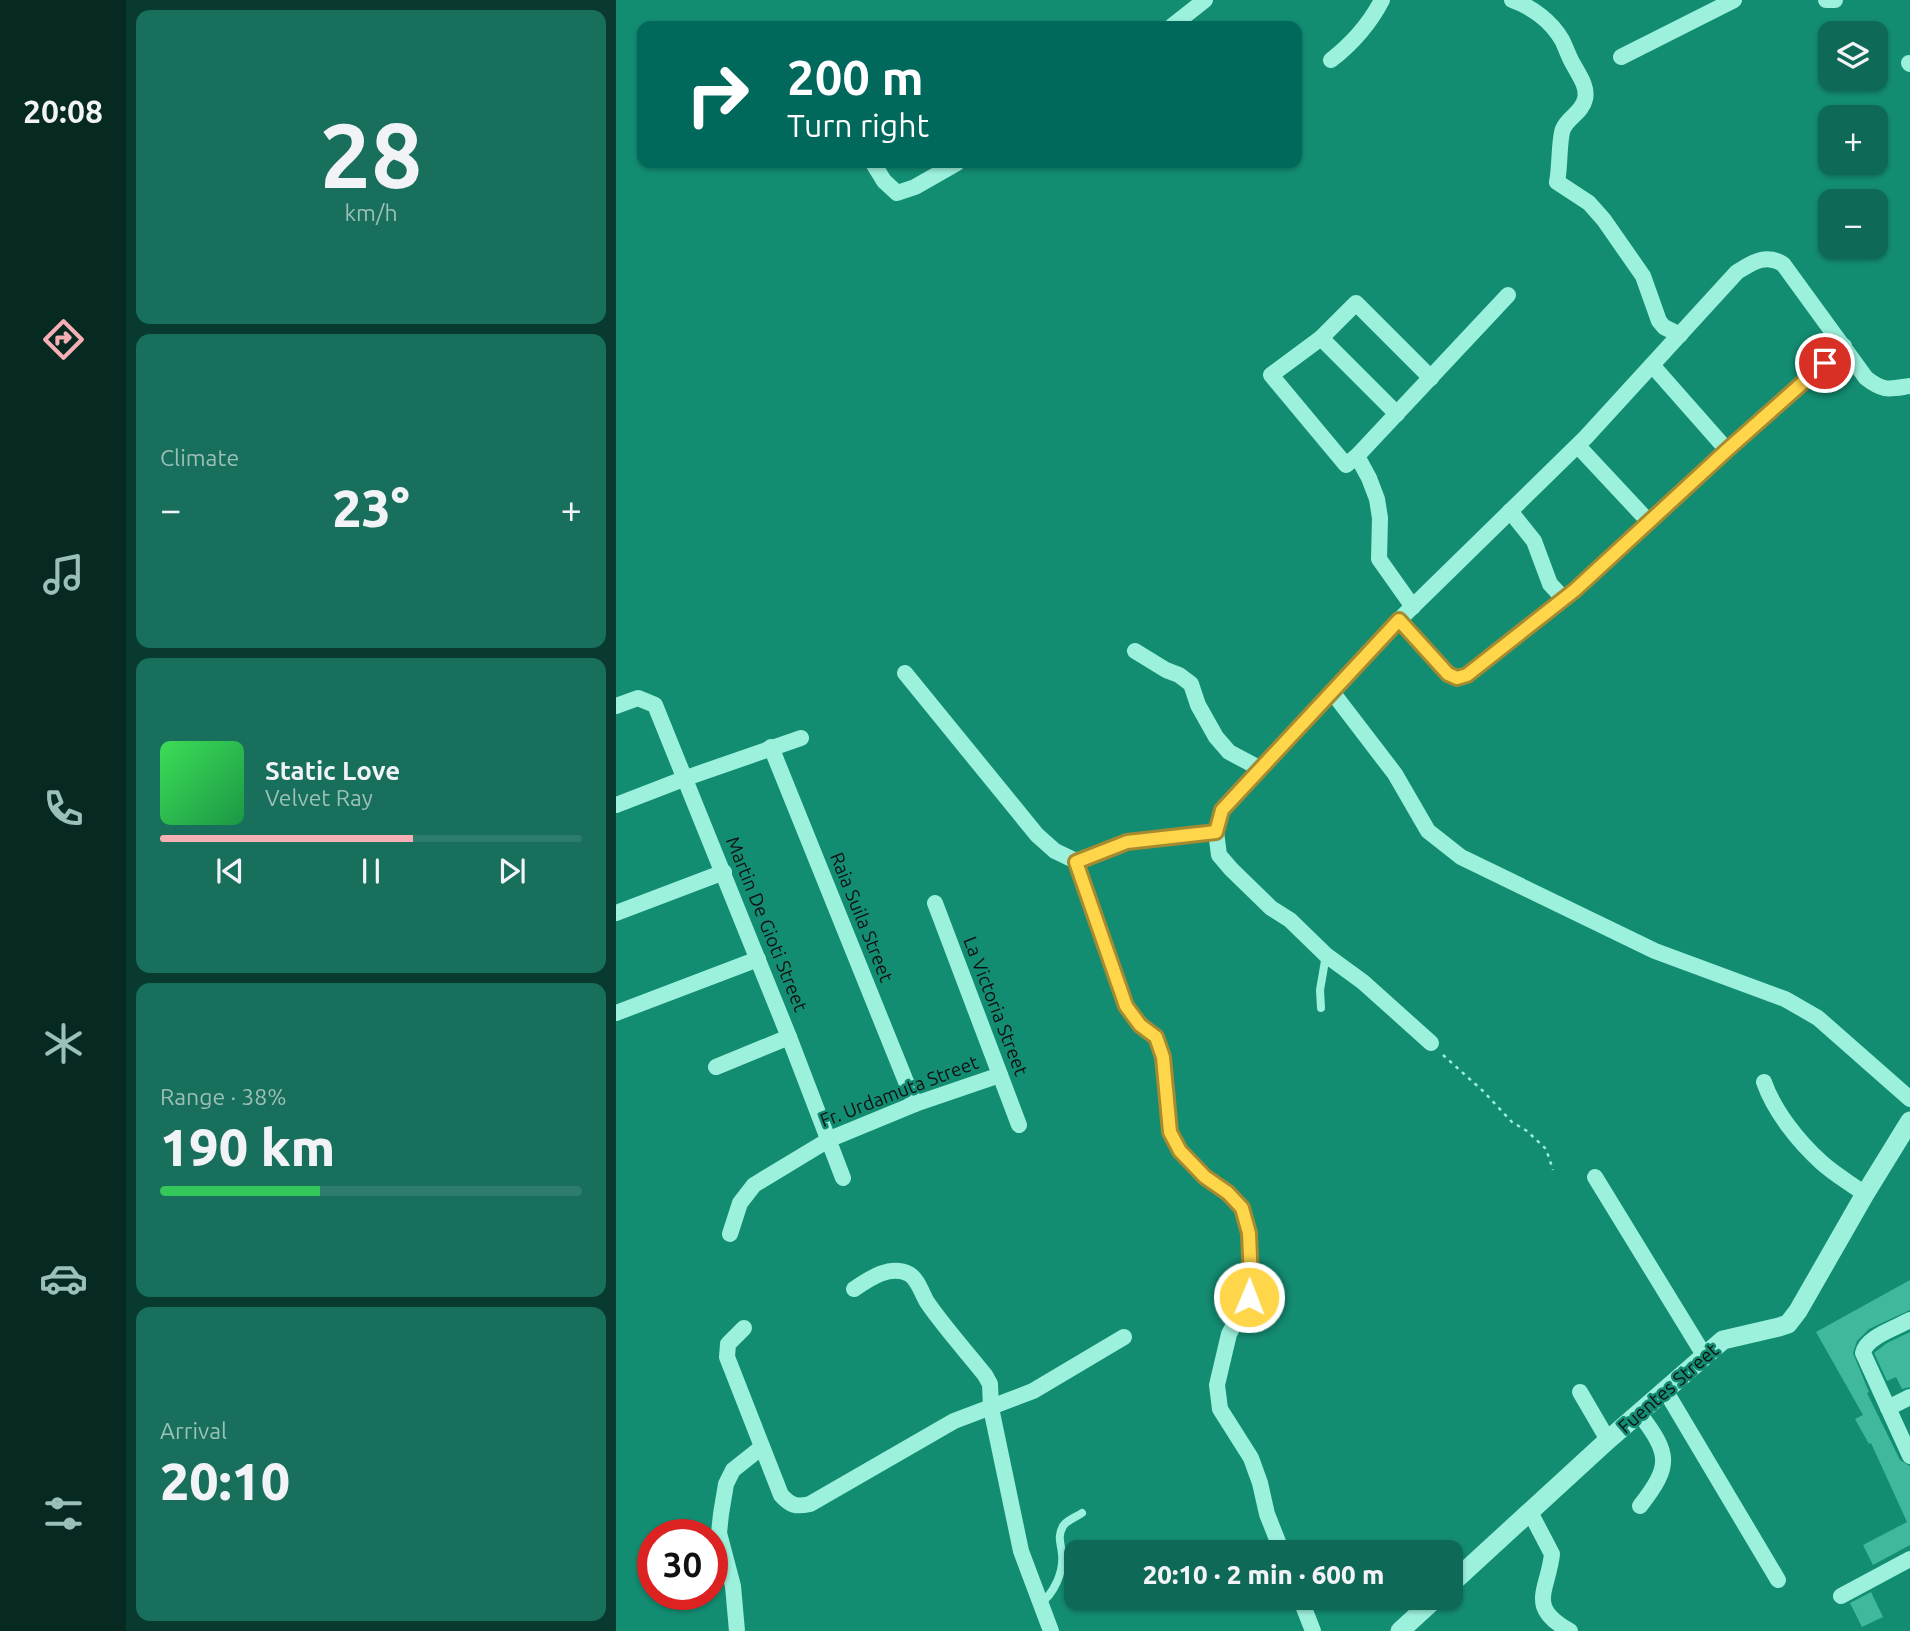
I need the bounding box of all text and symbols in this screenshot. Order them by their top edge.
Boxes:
map controls [1818,21,1888,259]
button: layers [1818,21,1888,91]
icon: right [672,49,763,140]
text: 200 m [787,49,924,104]
text: 20:08 [23,93,103,129]
text: 28 [320,103,422,205]
button: + [1818,105,1888,175]
text: Turn right [787,107,929,143]
button: − [1818,189,1888,259]
text: km/h [344,200,398,225]
icon: directions [39,315,88,364]
pin [1795,333,1855,393]
icon: arrive [1806,344,1844,382]
text: Climate [160,445,239,470]
text: 23° [332,479,410,537]
text: − [160,488,181,530]
text: + [561,488,582,530]
icon: music [39,550,88,599]
text: Static Love [265,756,400,785]
icon: phone [39,784,88,833]
text: Velvet Ray [265,785,373,810]
street label: Martin De Gioti Street [722,833,812,1015]
street label: Raia Suila Street [826,849,898,986]
icon: previous [211,852,249,890]
icon: pause [352,852,390,890]
icon: next [493,852,531,890]
street label: La Victoria Street [959,933,1033,1079]
icon: climate [39,1019,88,1068]
street label: Fr. Urdamuta Street [817,1050,982,1131]
text: Range · 38% [160,1084,287,1109]
text: 190 km [160,1118,335,1176]
icon: car [39,1254,88,1303]
position arrow [1212,1260,1286,1334]
street label: Fuentes Street [1613,1338,1723,1437]
text: Arrival [160,1418,227,1443]
text: 20:10 [160,1452,290,1510]
icon: filters [39,1489,88,1538]
speed limit sign: 30 [637,1519,728,1610]
text: 20:10 · 2 min · 600 m [1143,1560,1384,1589]

